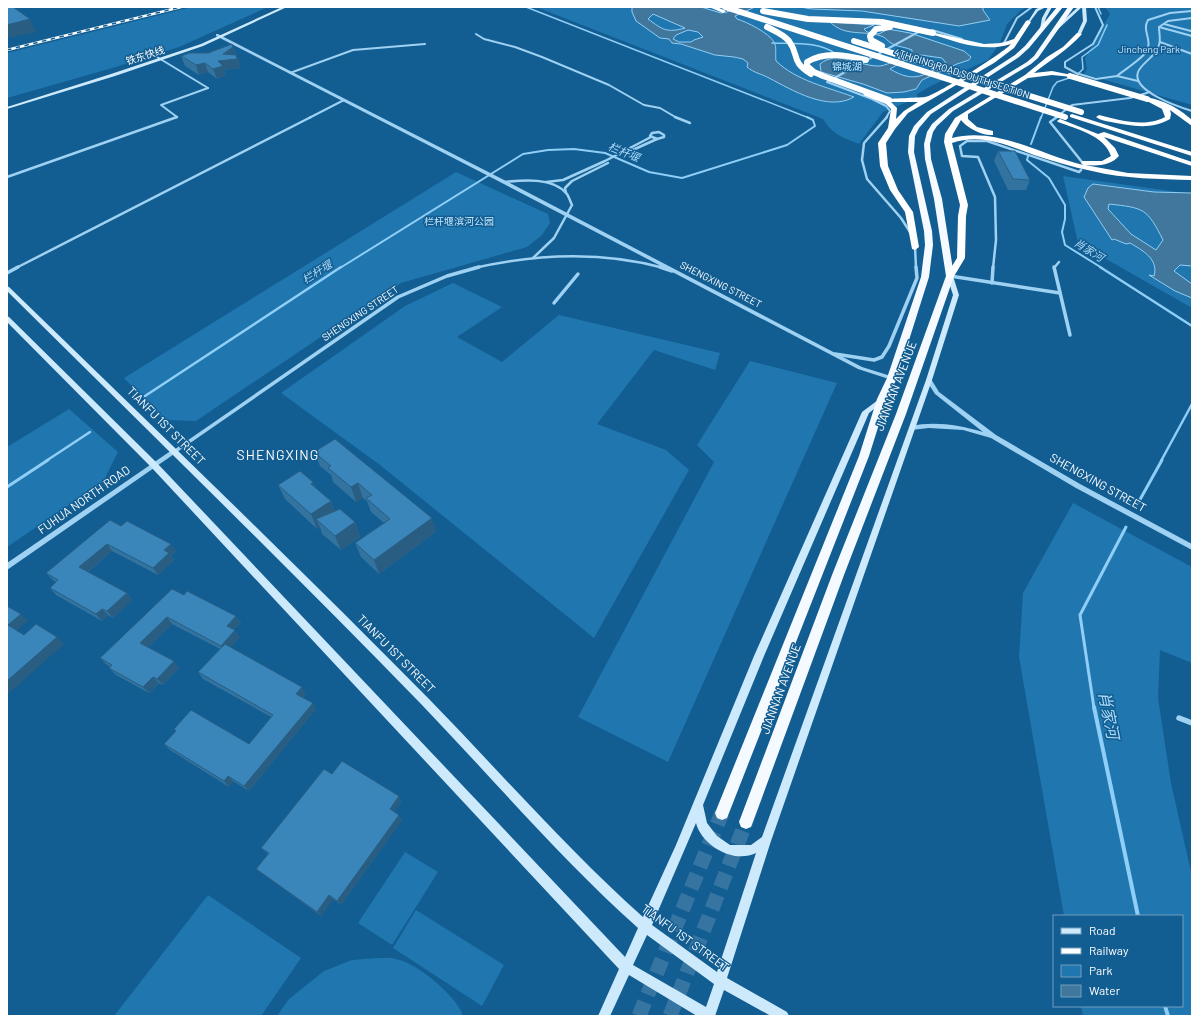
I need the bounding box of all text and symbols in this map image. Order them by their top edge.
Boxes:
street label: 铁东快线 [124,43,166,67]
park label: Jincheng Park [1118,43,1180,55]
street label: 4TH RING ROAD SOUTH SECTION [893,45,1031,101]
park label: 锦城湖 [832,60,862,72]
water label: 栏杆堰 [606,139,644,164]
park label: 栏杆堰滨河公园 [424,215,494,227]
water label: 肖家河 [1072,235,1108,265]
water label: 栏杆堰 [299,256,336,286]
street label: SHENGXING STREET [678,258,764,310]
street label: SHENGXING STREET [319,283,401,343]
street label: JIANNAN AVENUE [871,339,919,433]
street label: TIANFU 1ST STREET [125,383,209,467]
district label: SHENGXING [237,446,319,463]
street label: SHENGXING STREET [1048,450,1149,514]
street label: FUHUA NORTH ROAD [35,462,132,536]
street label: TIANFU 1ST STREET [355,611,439,695]
street label: JIANNAN AVENUE [757,642,803,736]
water label: 肖家河 [1096,690,1124,743]
street label: TIANFU 1ST STREET [639,901,732,974]
legend [1053,915,1183,1007]
text: Road [1089,923,1116,937]
text: Railway [1089,943,1129,957]
text: Park [1089,963,1113,977]
text: Water [1089,983,1121,997]

